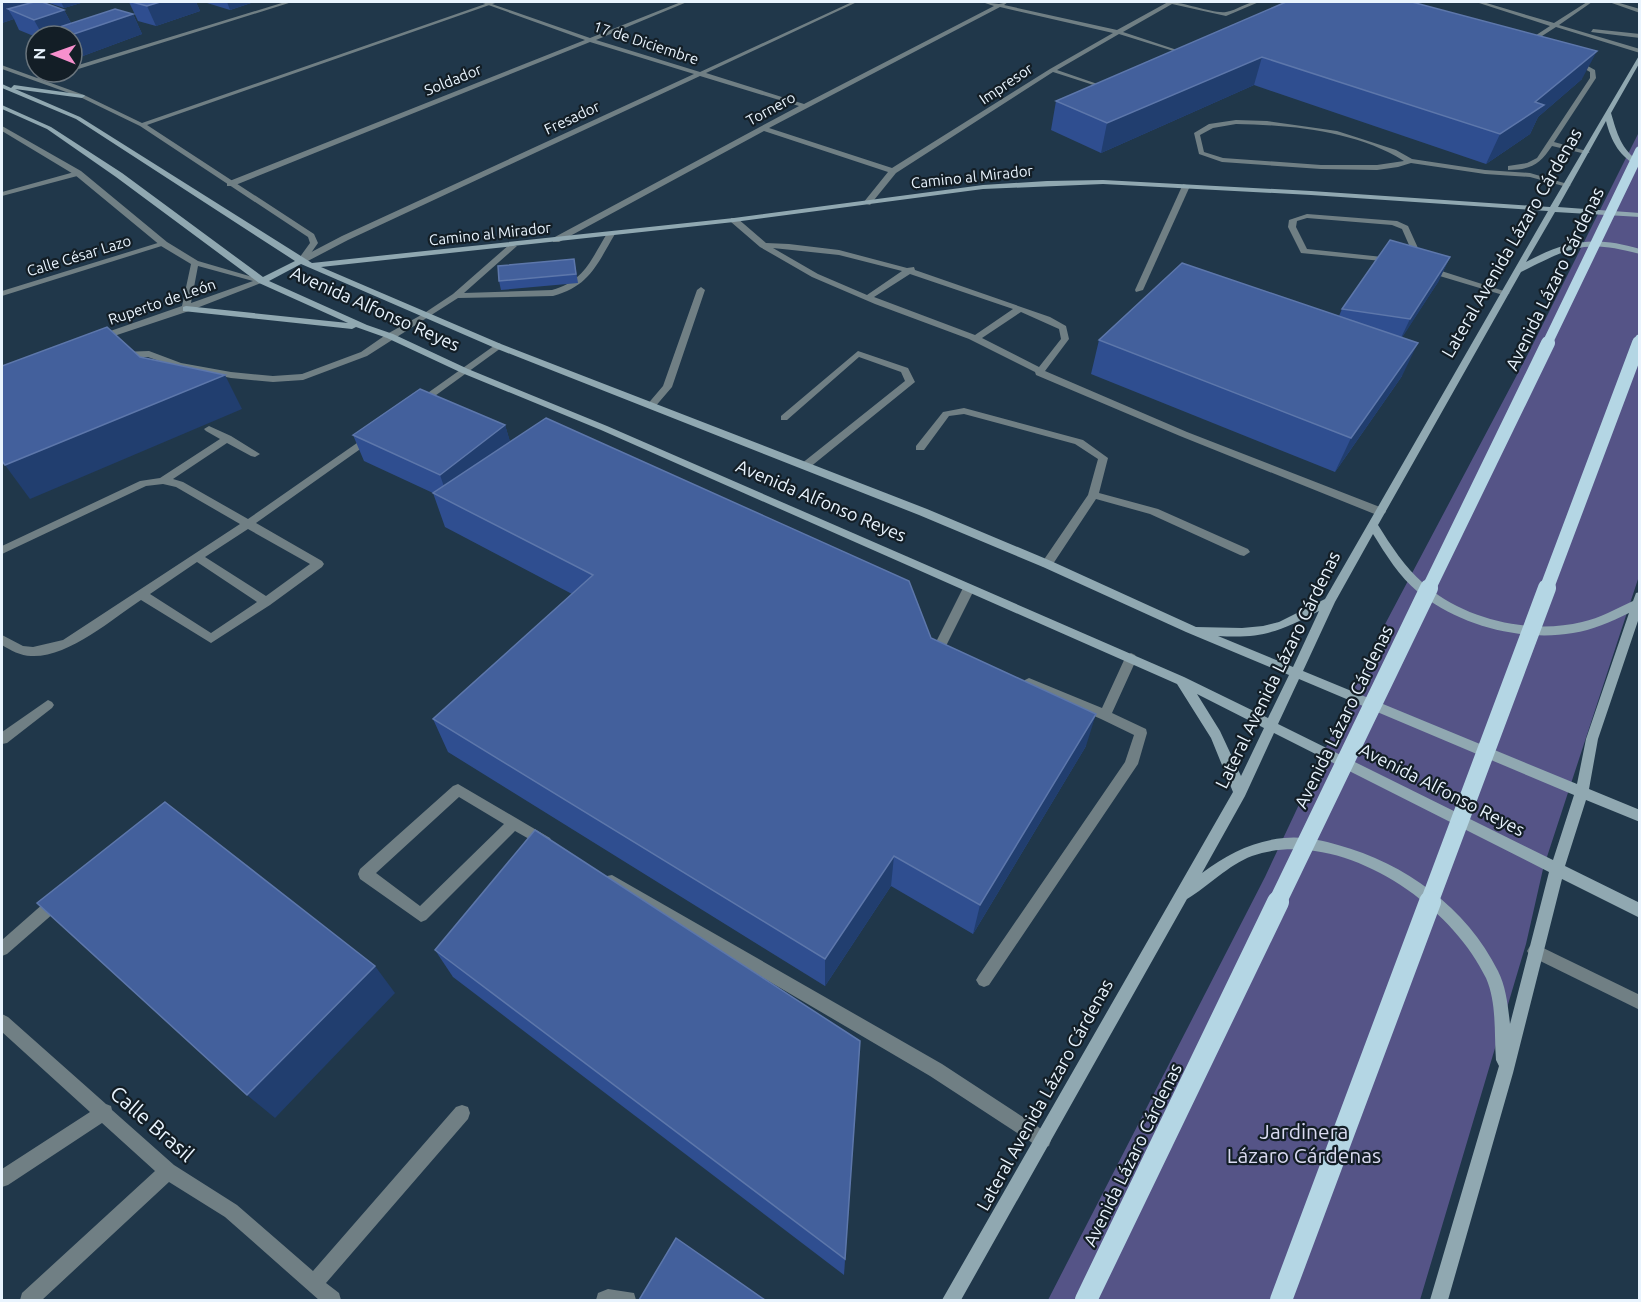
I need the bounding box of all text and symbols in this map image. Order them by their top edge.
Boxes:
street label: 17 de Diciembre [591,17,701,68]
north arrow [24,24,84,84]
text: N [30,48,48,60]
street label: Impresor [976,59,1036,108]
street label: Soldador [422,60,484,99]
street label: Tornero [743,88,798,129]
street label: Fresador [541,97,602,138]
street label: Lateral Avenida Lázaro Cárdenas [1437,124,1587,362]
street label: Camino al Mirador [910,162,1034,191]
street label: Avenida Lázaro Cárdenas [1501,184,1609,374]
street label: Camino al Mirador [428,219,552,248]
street label: Calle César Lazo [25,232,133,279]
street label: Avenida Alfonso Reyes [288,262,463,354]
street label: Ruperto de León [106,275,218,328]
street label: Avenida Alfonso Reyes [733,455,910,545]
street label: Lateral Avenida Lázaro Cárdenas [1211,548,1345,792]
street label: Avenida Lázaro Cárdenas [1290,622,1398,812]
street label: Avenida Alfonso Reyes [1356,739,1529,840]
street label: Lateral Avenida Lázaro Cárdenas [972,975,1116,1214]
street label: Avenida Lázaro Cárdenas [1079,1060,1185,1249]
street label: Calle Brasil [106,1080,199,1166]
park label: Jardinera Lázaro Cárdenas [1227,1119,1381,1167]

